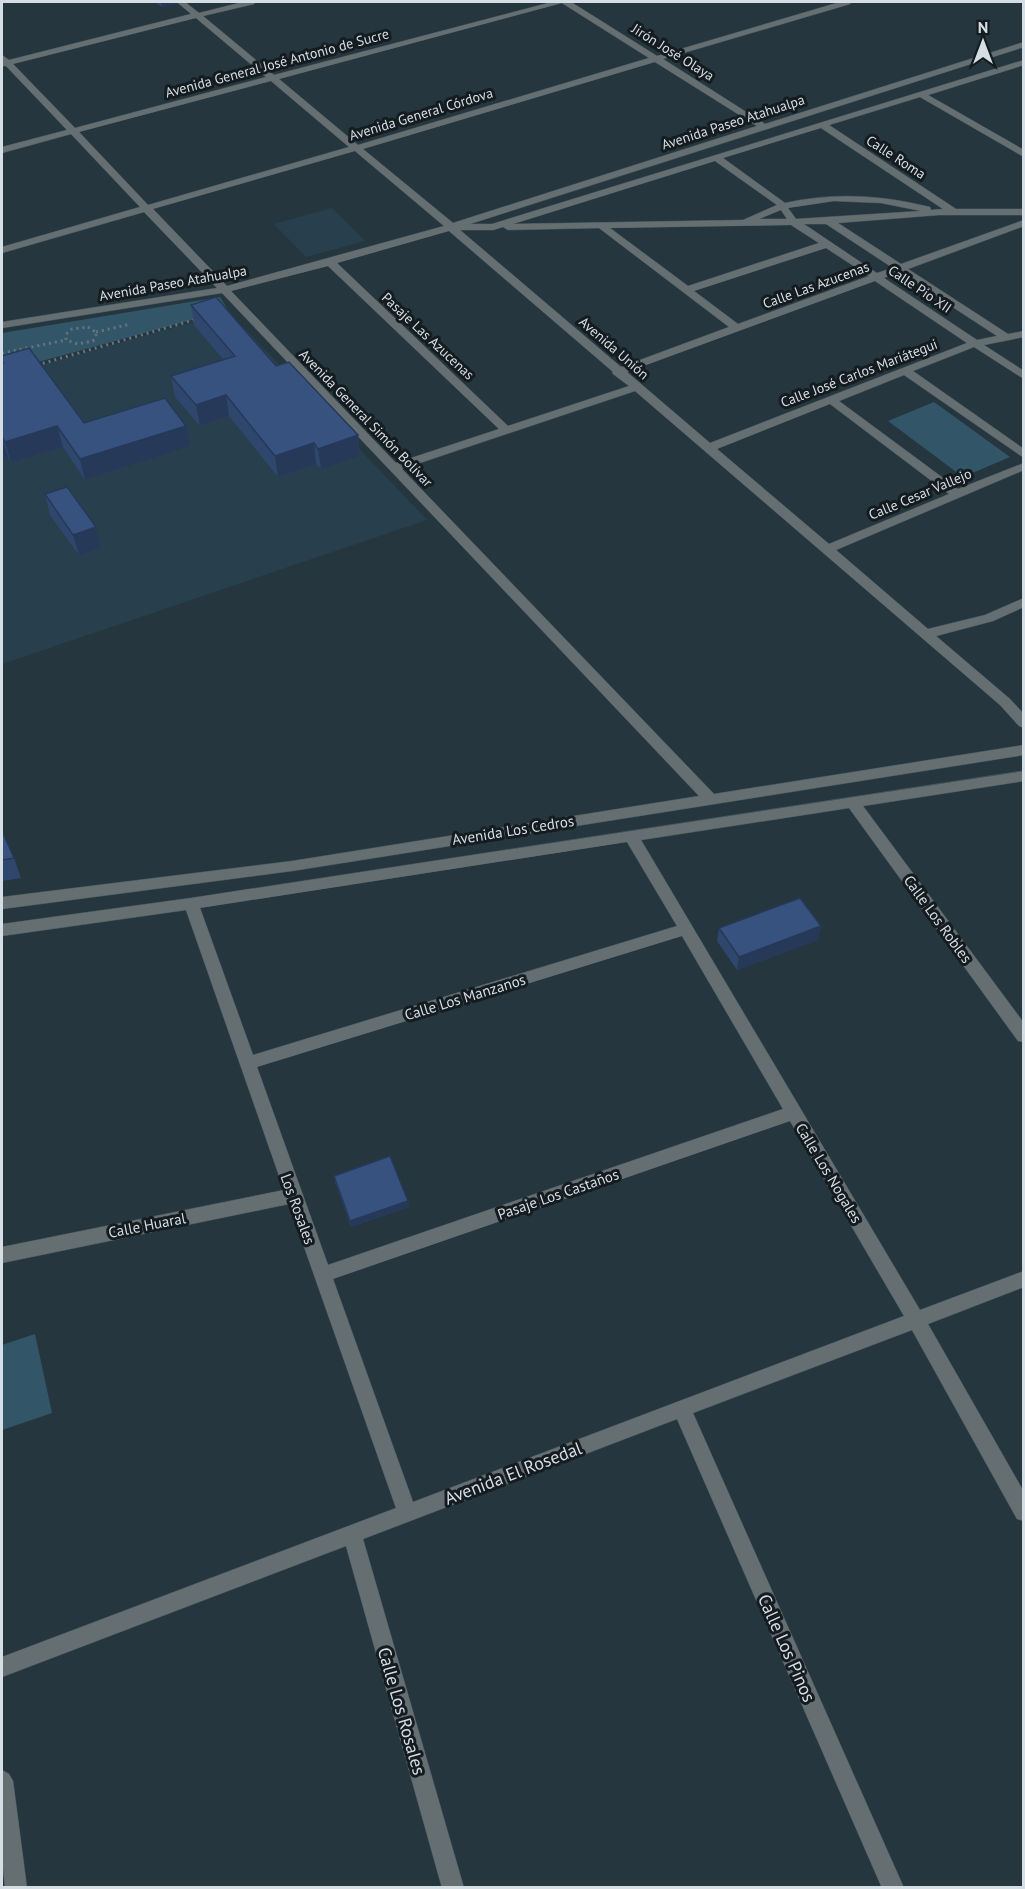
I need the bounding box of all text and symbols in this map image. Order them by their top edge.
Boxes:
north arrow [953,12,1013,72]
text: N [978,17,988,37]
street label: Jirón José Olaya [628,19,718,85]
street label: Avenida General José Antonio de Sucre [163,24,391,102]
street label: Avenida General Córdova [347,84,495,144]
street label: Avenida Paseo Atahualpa [659,90,807,154]
street label: Calle Roma [863,131,929,183]
street label: Calle Las Azucenas [760,257,872,313]
street label: Avenida Paseo Atahualpa [98,261,248,305]
street label: Calle Pio XII [885,261,955,317]
street label: Pasaje Las Azucenas [378,288,478,384]
street label: Avenida Unión [575,313,653,383]
street label: Calle José Carlos Mariátegui [778,335,940,411]
street label: Avenida General Simón Bolívar [295,345,437,491]
street label: Calle Cesar Vallejo [866,464,974,524]
street label: Avenida Los Cedros [451,811,575,849]
street label: Calle Los Robles [900,871,976,967]
street label: Calle Los Manzanos [402,970,528,1024]
street label: Calle Los Nogales [792,1120,866,1226]
street label: Pasaje Los Castaños [495,1164,621,1224]
street label: Los Rosales [276,1171,320,1247]
street label: Calle Huaral [107,1208,188,1242]
street label: Avenida El Rosedal [441,1436,586,1510]
street label: Calle Los Pinos [753,1591,821,1705]
street label: Calle Los Rosales [373,1645,431,1777]

